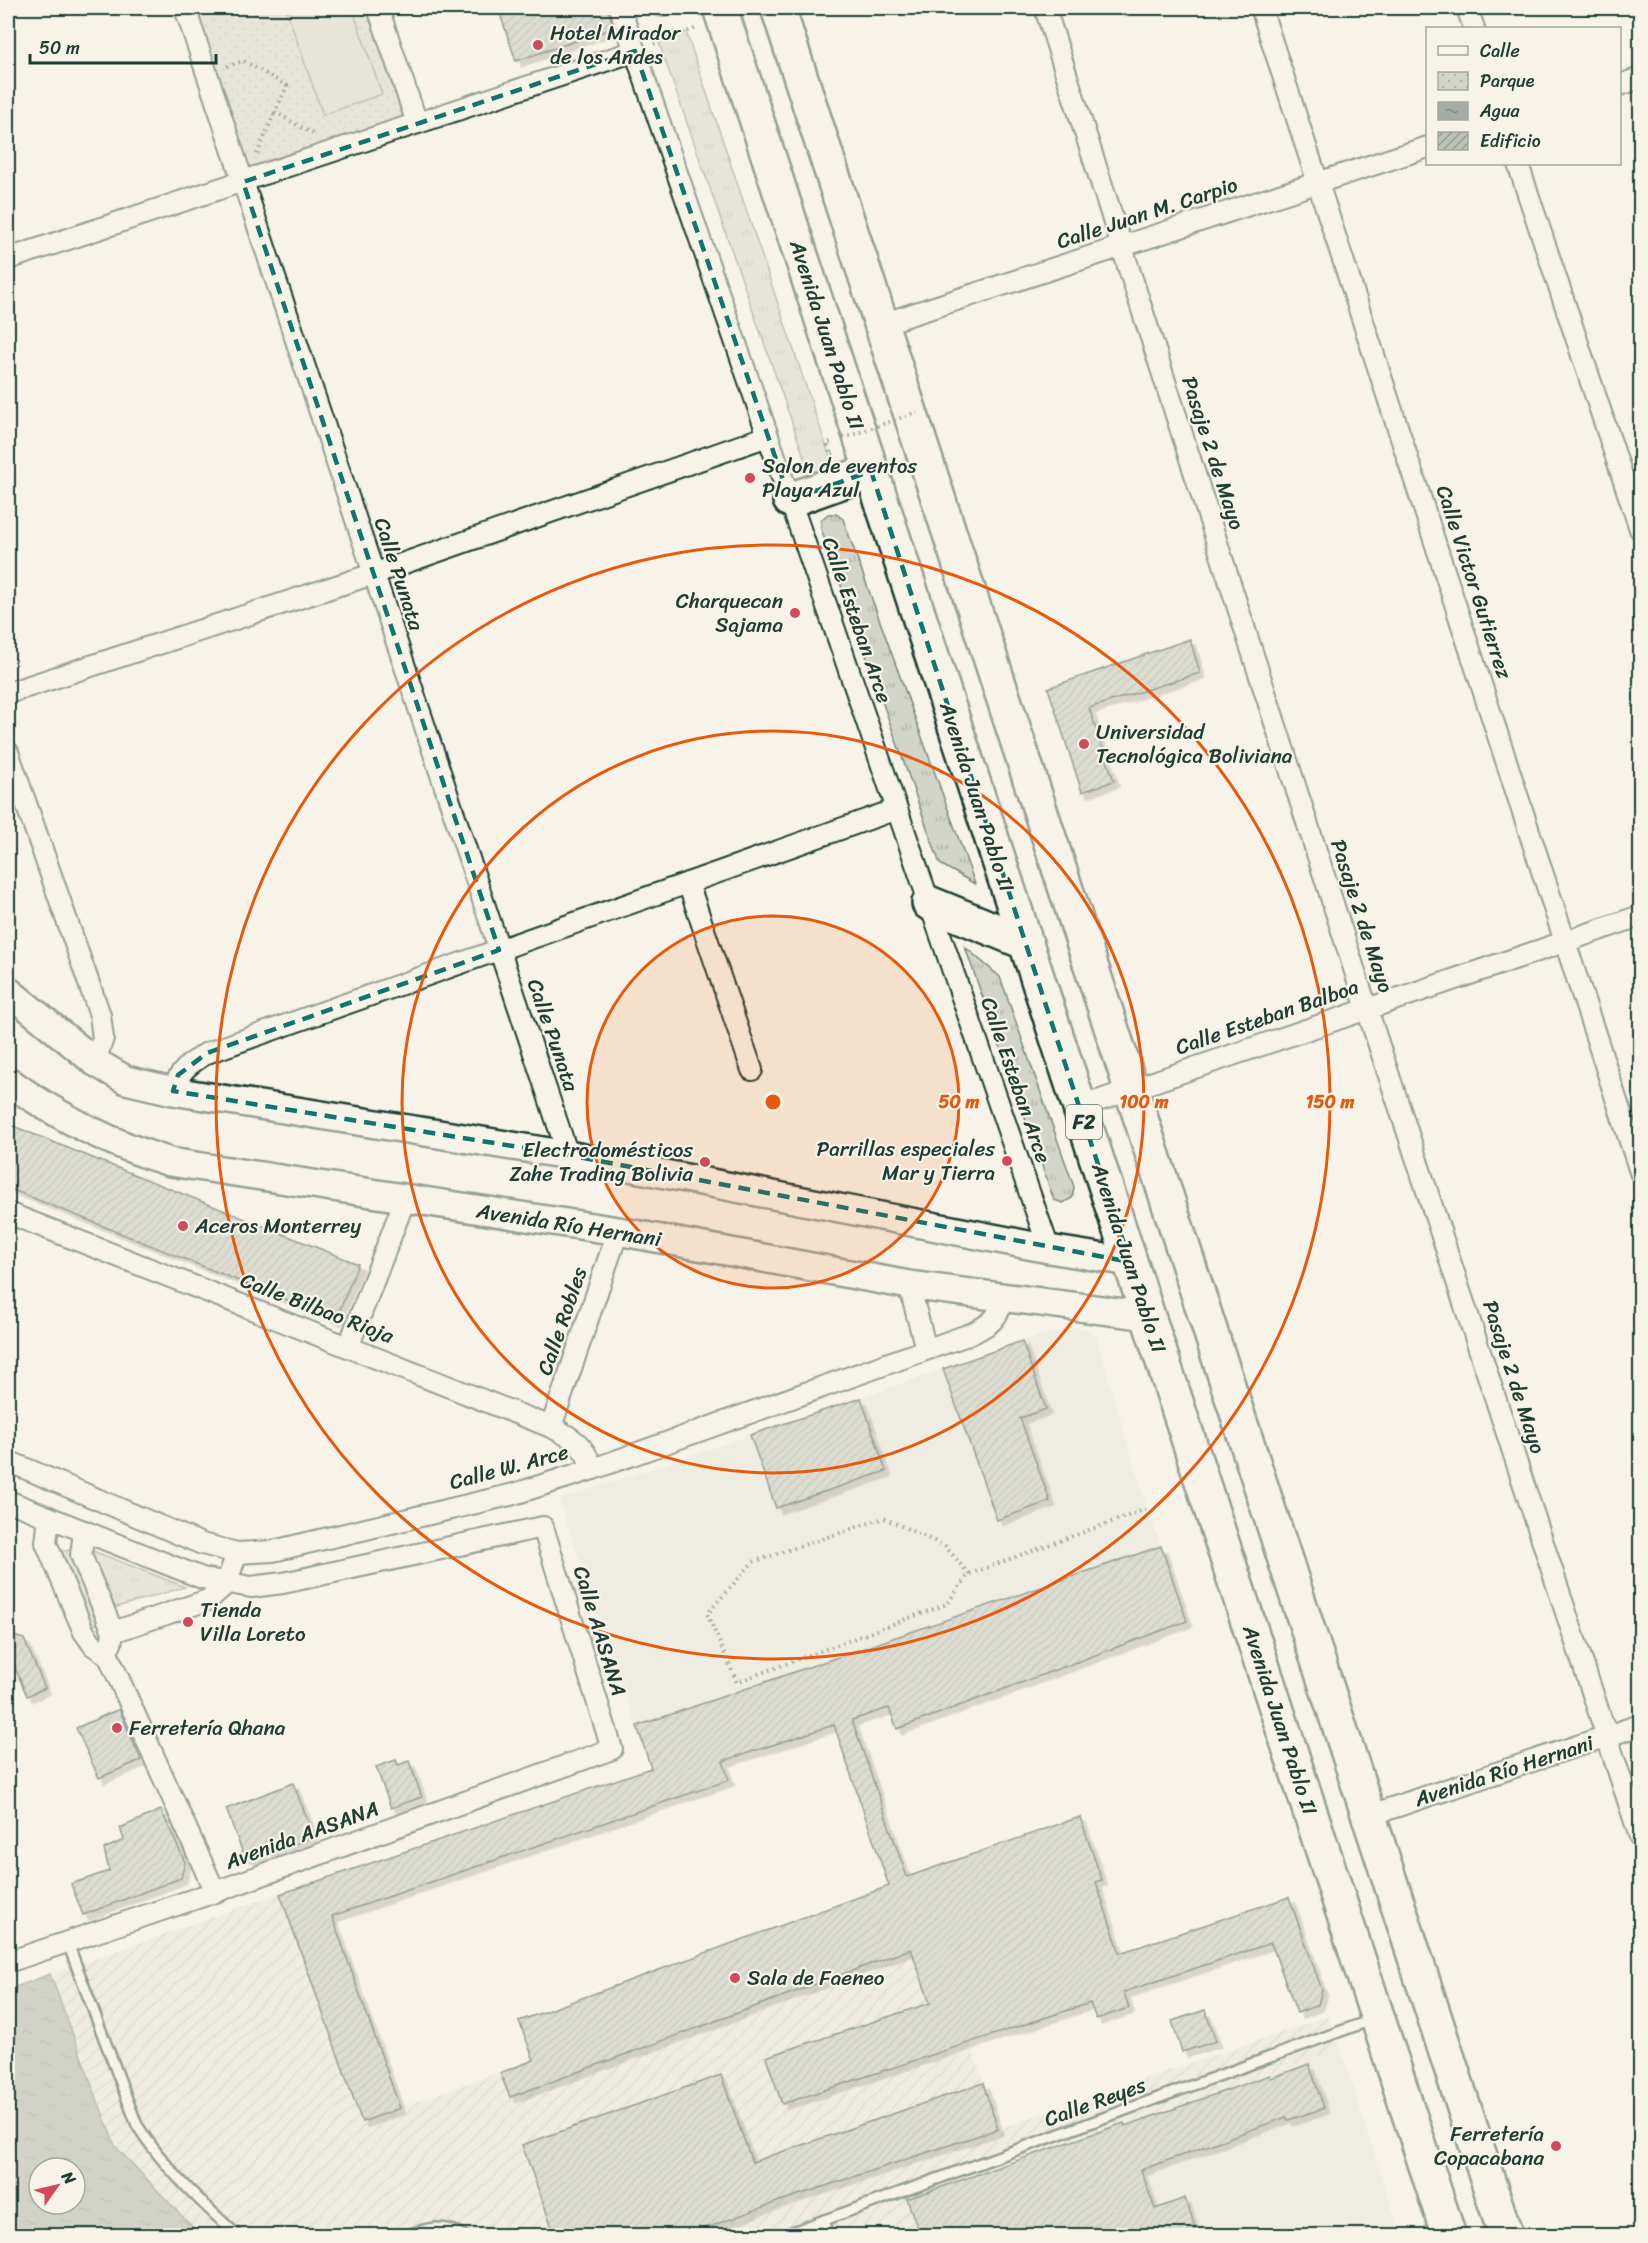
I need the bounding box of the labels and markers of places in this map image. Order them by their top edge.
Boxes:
place label: Hotel Mirador de los Andes [550,14,682,76]
marker: Hotel Mirador de los Andes [531,38,545,52]
place label: Salon de eventos Playa Azul [762,447,917,509]
marker: Salon de eventos Playa Azul [743,471,757,485]
place label: Charquecan Sajama [676,582,783,644]
marker: Charquecan Sajama [788,606,802,620]
place label: Universidad Tecnológica Boliviana [1096,713,1293,775]
marker: Universidad Tecnológica Boliviana [1077,737,1091,751]
centre of rings [763,1092,783,1112]
place label: Parrillas especiales Mar y Tierra [817,1130,995,1192]
place label: Electrodomésticos Zahe Trading Bolivia [509,1131,693,1193]
marker: Parrillas especiales Mar y Tierra [1000,1154,1014,1168]
marker: Electrodomésticos Zahe Trading Bolivia [698,1155,712,1169]
place label: Aceros Monterrey [194,1207,361,1245]
marker: Aceros Monterrey [176,1219,190,1233]
place label: Tienda Villa Loreto [200,1591,306,1653]
marker: Tienda Villa Loreto [181,1615,195,1629]
place label: Ferretería Qhana [129,1709,286,1747]
marker: Ferretería Qhana [110,1721,124,1735]
place label: Sala de Faeneo [747,1959,885,1997]
marker: Sala de Faeneo [728,1971,742,1985]
place label: Ferretería Copacabana [1434,2115,1544,2177]
marker: Ferretería Copacabana [1549,2139,1563,2153]

